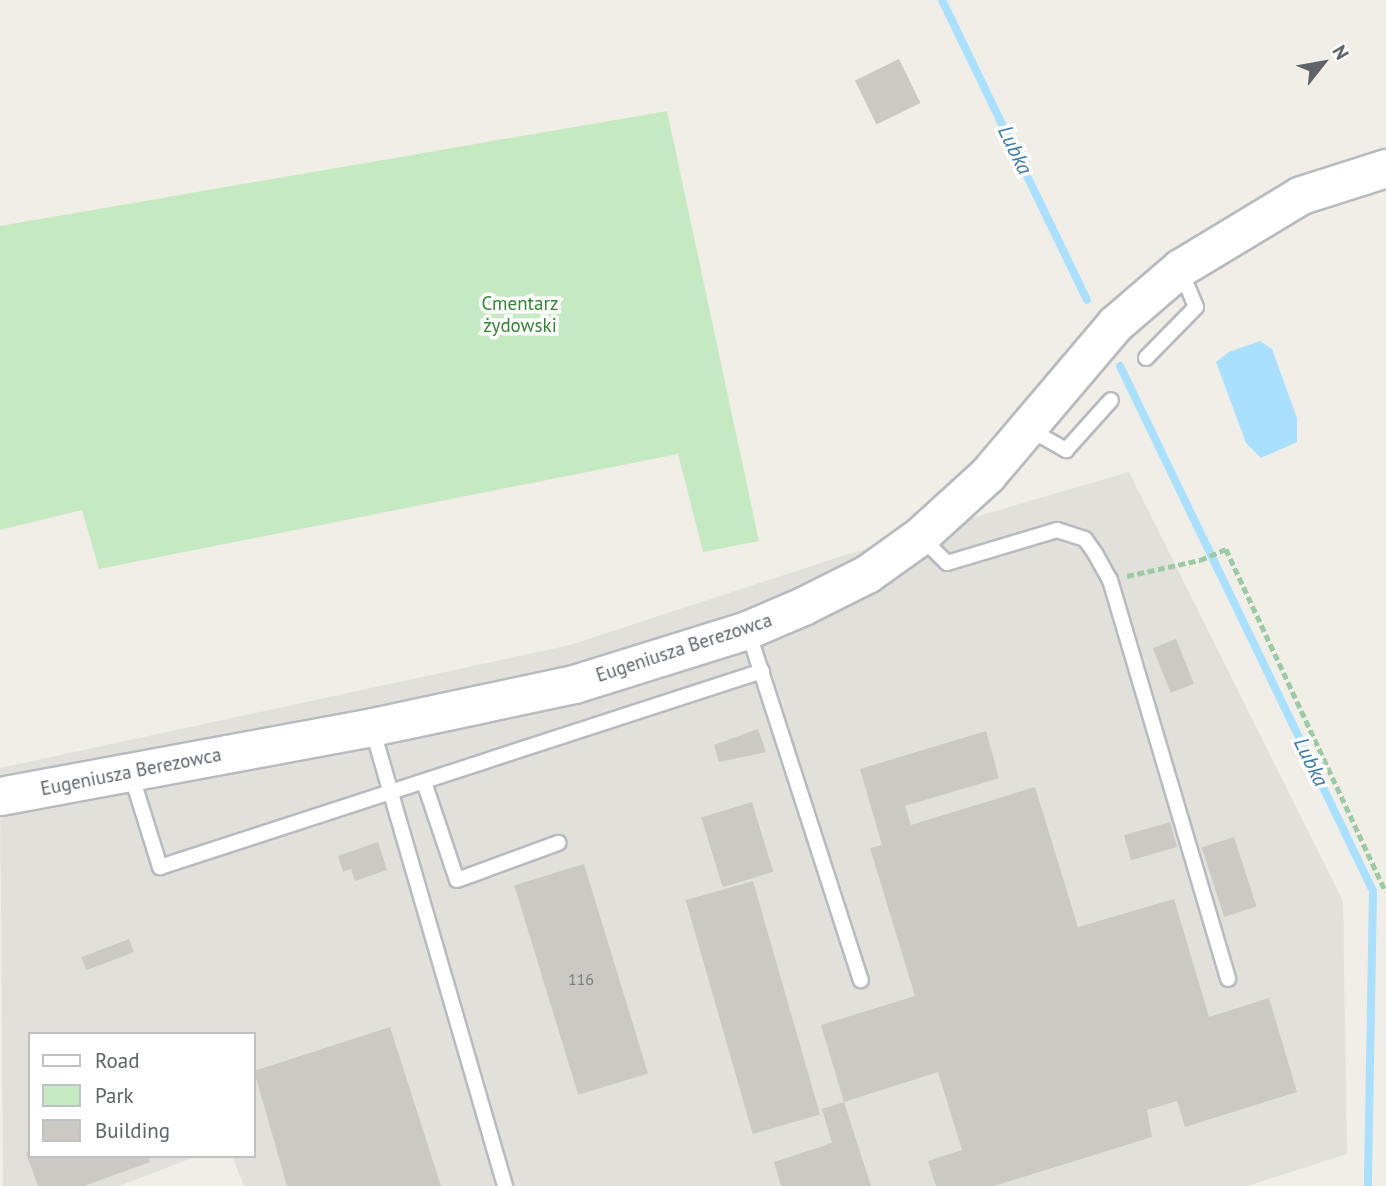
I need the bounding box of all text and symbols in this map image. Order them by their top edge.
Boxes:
north arrow [1288,28,1358,98]
text: N [1327,41,1354,64]
water label: Lubka [992,121,1038,179]
park label: Cmentarz żydowski [482,293,558,337]
street label: Eugeniusza Berezowca [593,609,775,687]
water label: Lubka [1288,733,1334,791]
street label: Eugeniusza Berezowca [39,743,223,801]
house number: 116 [568,969,594,989]
legend [28,1032,256,1158]
text: Road [95,1047,139,1074]
text: Park [95,1082,134,1109]
text: Building [95,1117,170,1144]

